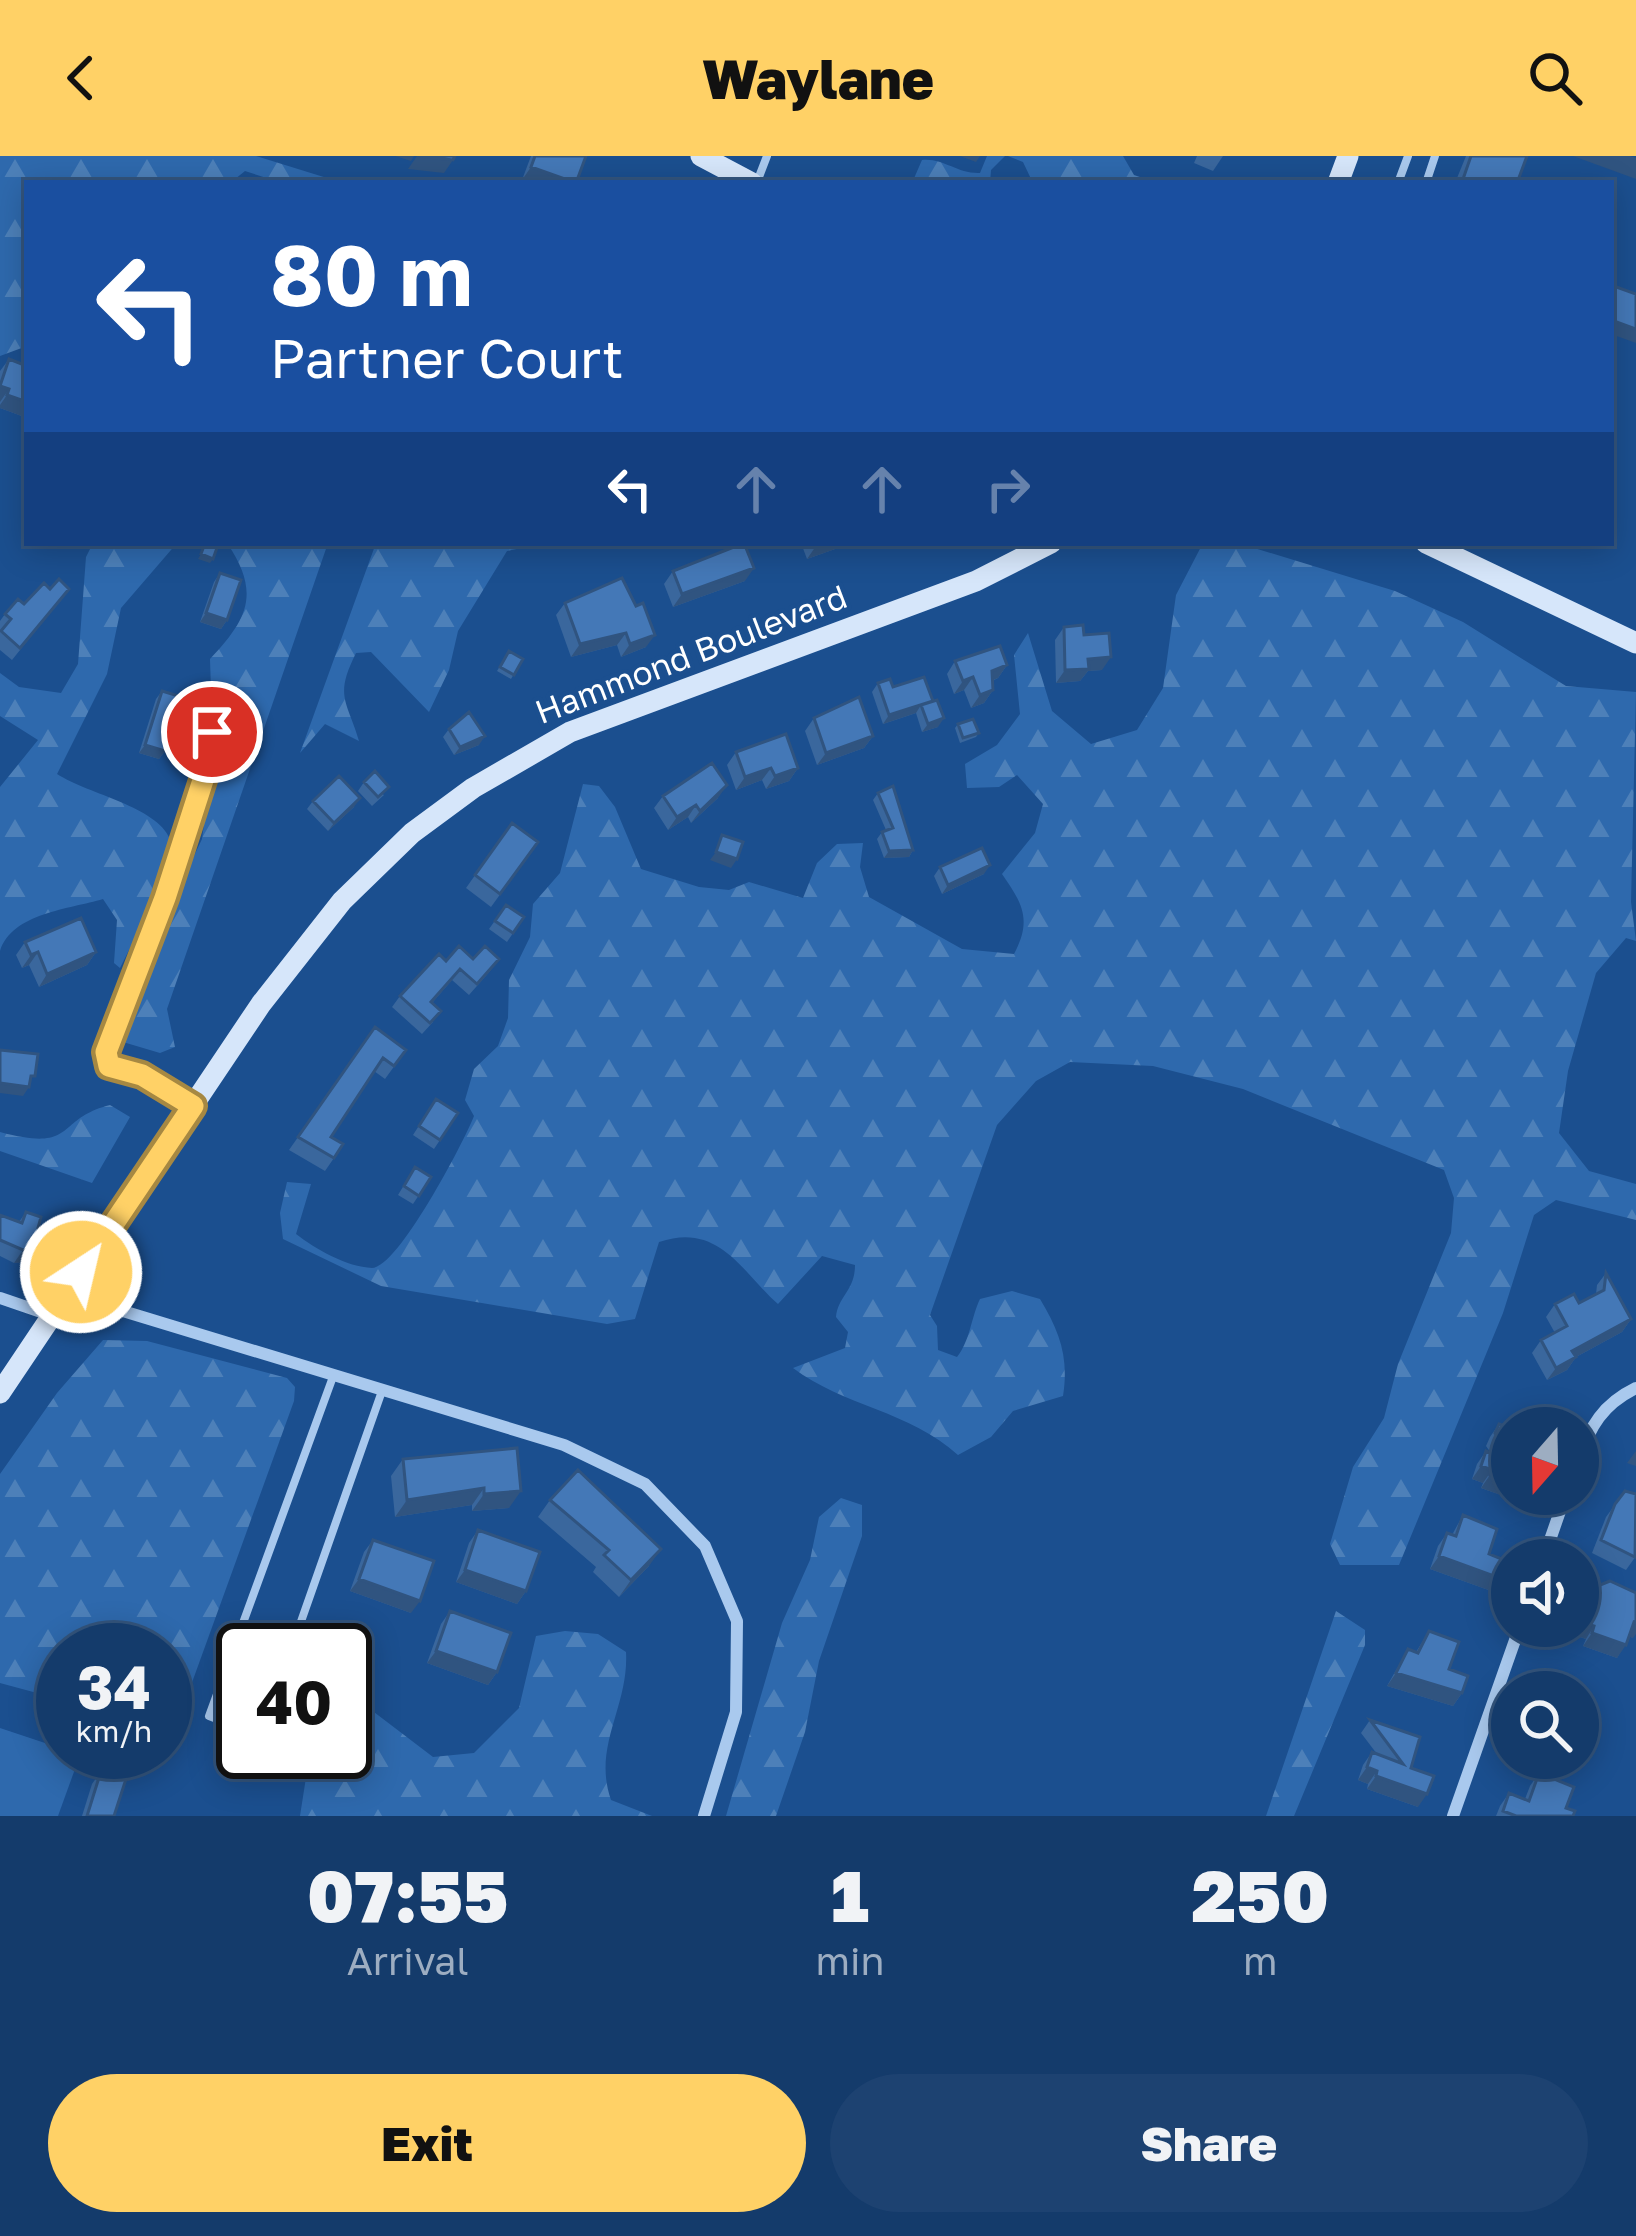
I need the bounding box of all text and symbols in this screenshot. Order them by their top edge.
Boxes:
icon: back [48,45,114,111]
icon: search [1522,45,1588,111]
text: Waylane [702,46,934,111]
text: 80 m [270,224,473,324]
icon: left [72,228,228,384]
text: Partner Court [270,325,624,390]
icon: left [597,456,663,522]
icon: ahead [723,456,789,522]
icon: ahead [849,456,915,522]
icon: right [975,456,1041,522]
street label: Hammond Boulevard [530,576,852,731]
pin [161,681,263,783]
icon: arrive [179,699,245,765]
position arrow [18,1209,144,1335]
north arrow [1491,1407,1599,1515]
map controls [1491,1407,1599,1779]
button: sound [1491,1539,1599,1647]
speed limit sign: 40 [216,1623,372,1779]
text: 34 [77,1650,151,1722]
button: search [1491,1671,1599,1779]
text: km/h [76,1713,152,1749]
text: 07:55 [307,1851,508,1938]
text: 1 [831,1851,869,1938]
text: 250 [1191,1851,1329,1938]
text: Arrival [347,1937,469,1984]
text: min [815,1937,884,1984]
text: m [1243,1937,1277,1984]
button: Exit [48,2074,806,2212]
button: Share [830,2074,1588,2212]

